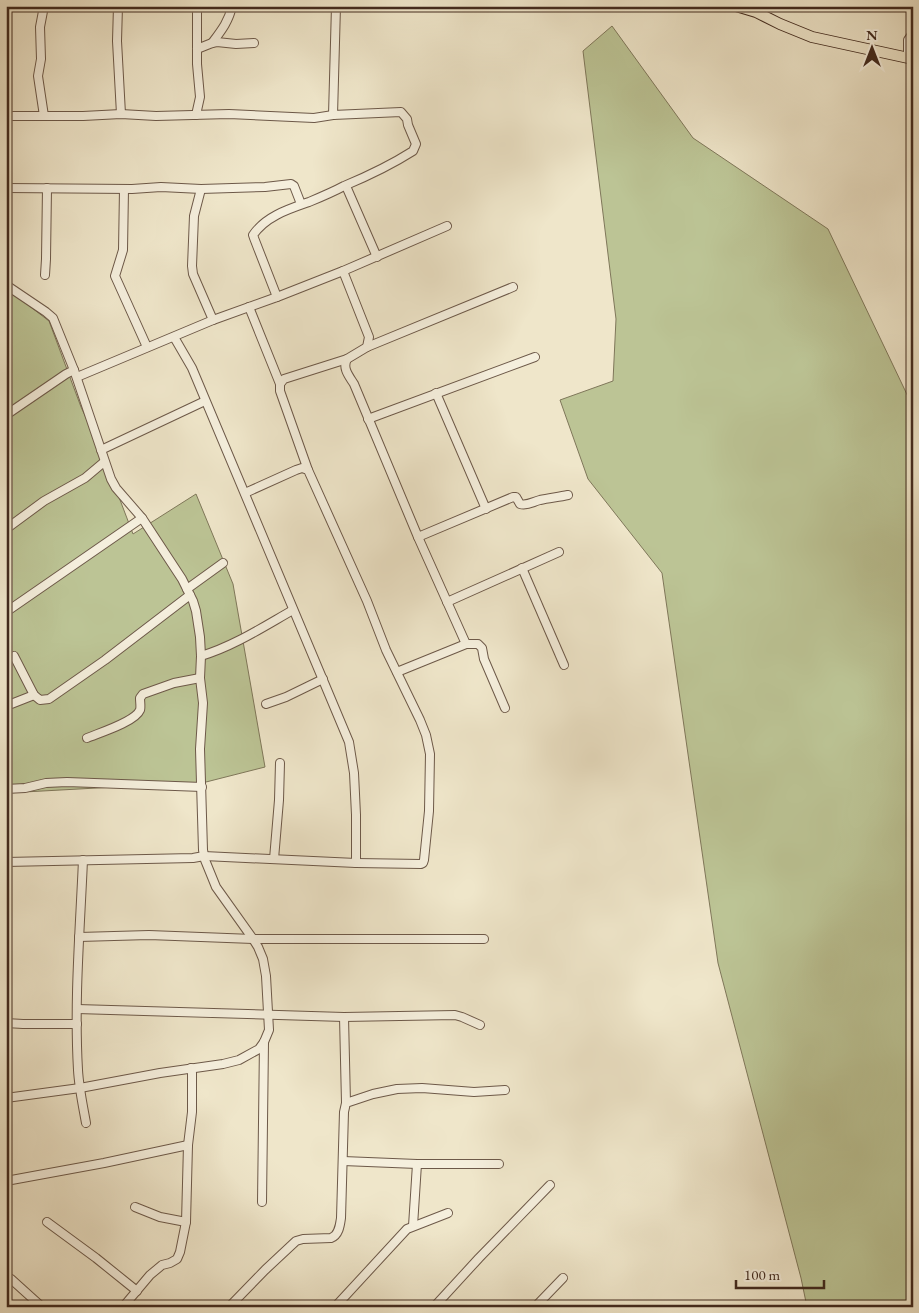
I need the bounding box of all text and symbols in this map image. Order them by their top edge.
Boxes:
north arrow [846,22,896,72]
text: N [866,26,878,44]
scale bar [736,1258,824,1290]
text: 100 m [744,1265,781,1284]

